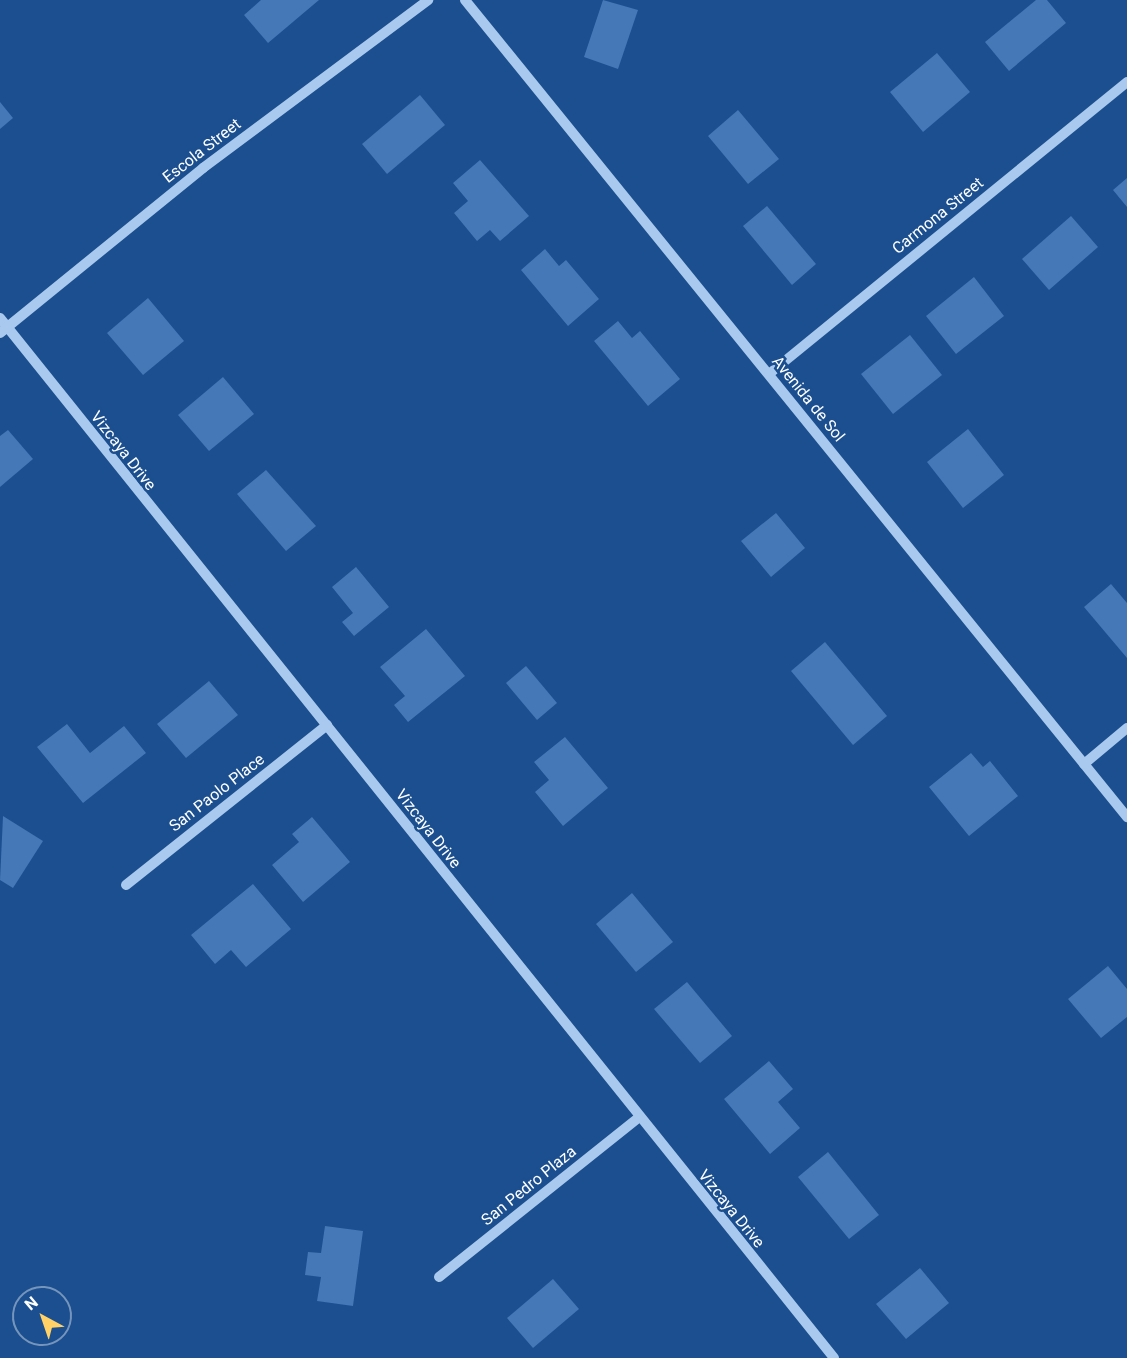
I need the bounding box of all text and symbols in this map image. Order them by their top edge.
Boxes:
street label: Escola Street [159,115,245,187]
street label: Carmona Street [889,173,987,259]
street label: Avenida de Sol [768,352,848,446]
street label: Vizcaya Drive [86,408,160,494]
street label: San Paolo Place [166,750,268,836]
street label: Vizcaya Drive [391,786,465,872]
street label: San Pedro Plaza [478,1142,580,1230]
street label: Vizcaya Drive [694,1166,768,1252]
north arrow [12,1286,72,1346]
text: N [21,1292,42,1314]

